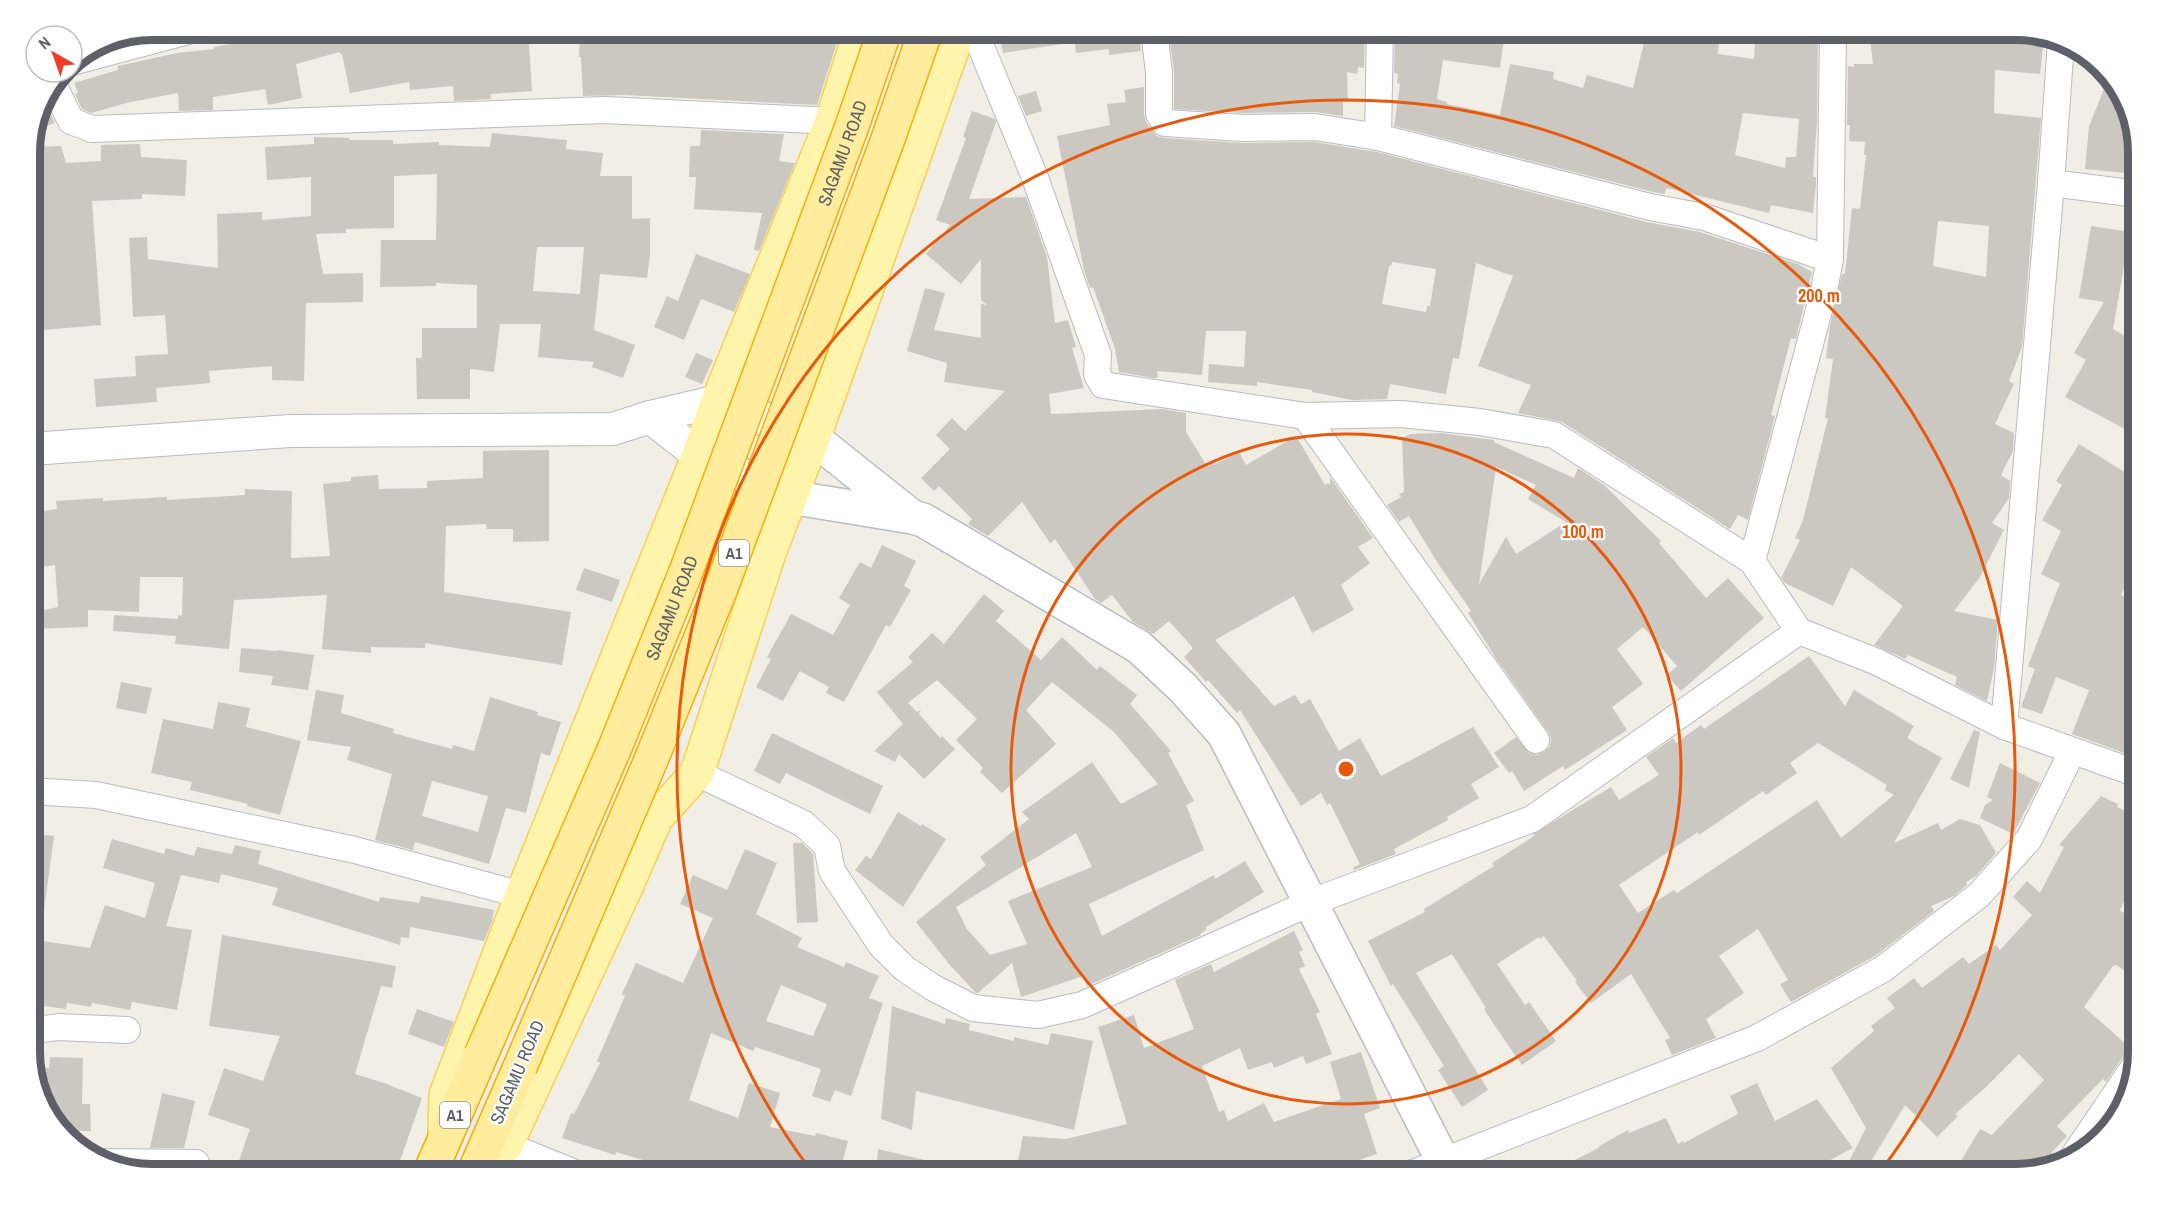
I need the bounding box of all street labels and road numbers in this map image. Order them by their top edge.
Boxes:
street label: SAGAMU ROAD [811,97,873,209]
road number: A1 [719,540,749,566]
street label: SAGAMU ROAD [639,552,703,664]
street label: SAGAMU ROAD [484,1016,550,1128]
road number: A1 [440,1102,470,1128]

